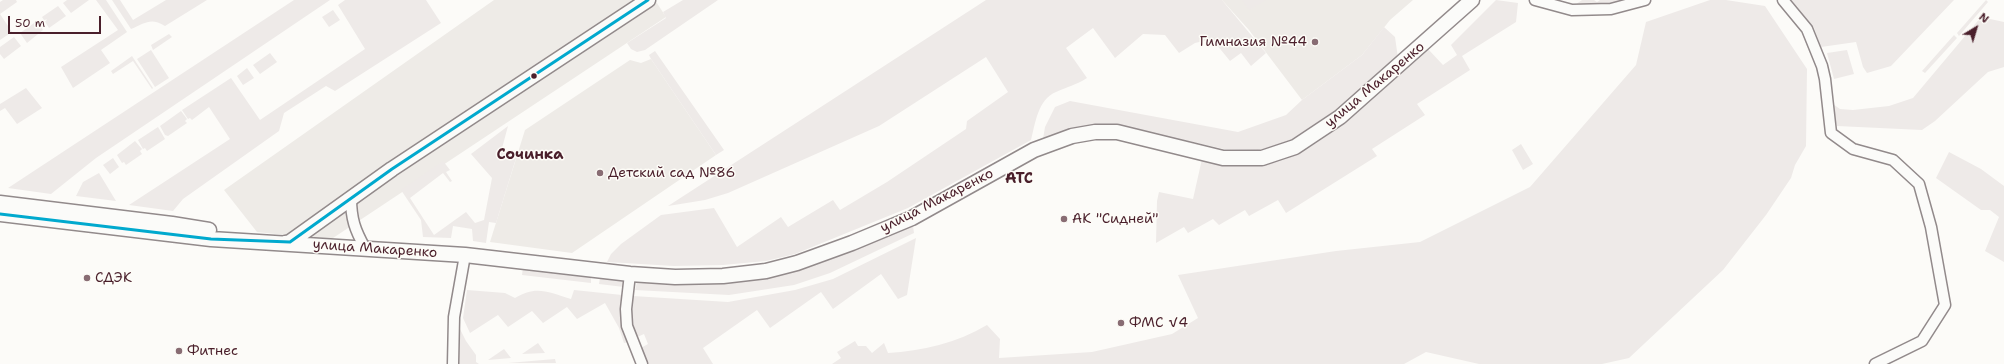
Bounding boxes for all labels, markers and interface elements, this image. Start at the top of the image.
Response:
scale bar [10,8,103,34]
north arrow [1956,8,1996,48]
text: N [1976,10,1992,27]
text: 50 m [15,15,45,31]
place label: Гимназия №44 [1199,34,1307,50]
marker: Гимназия №44 [1310,37,1320,47]
street label: улица Макаренко [1322,38,1428,132]
unlabelled marker [529,71,539,81]
district label: Сочинка [497,146,563,164]
place label: Детский сад №86 [608,165,735,181]
street label: улица Макаренко [878,165,996,237]
marker: Детский сад №86 [595,168,605,178]
district label: АТС [1005,170,1033,188]
place label: АК "Сидней" [1072,211,1159,227]
marker: АК "Сидней" [1059,214,1069,224]
street label: улица Макаренко [312,236,438,262]
place label: СДЭК [95,270,132,286]
marker: СДЭК [82,273,92,283]
place label: ФМС √4 [1129,315,1188,331]
marker: ФМС √4 [1116,318,1126,328]
place label: Фитнес [187,343,238,359]
marker: Фитнес [174,346,184,356]

